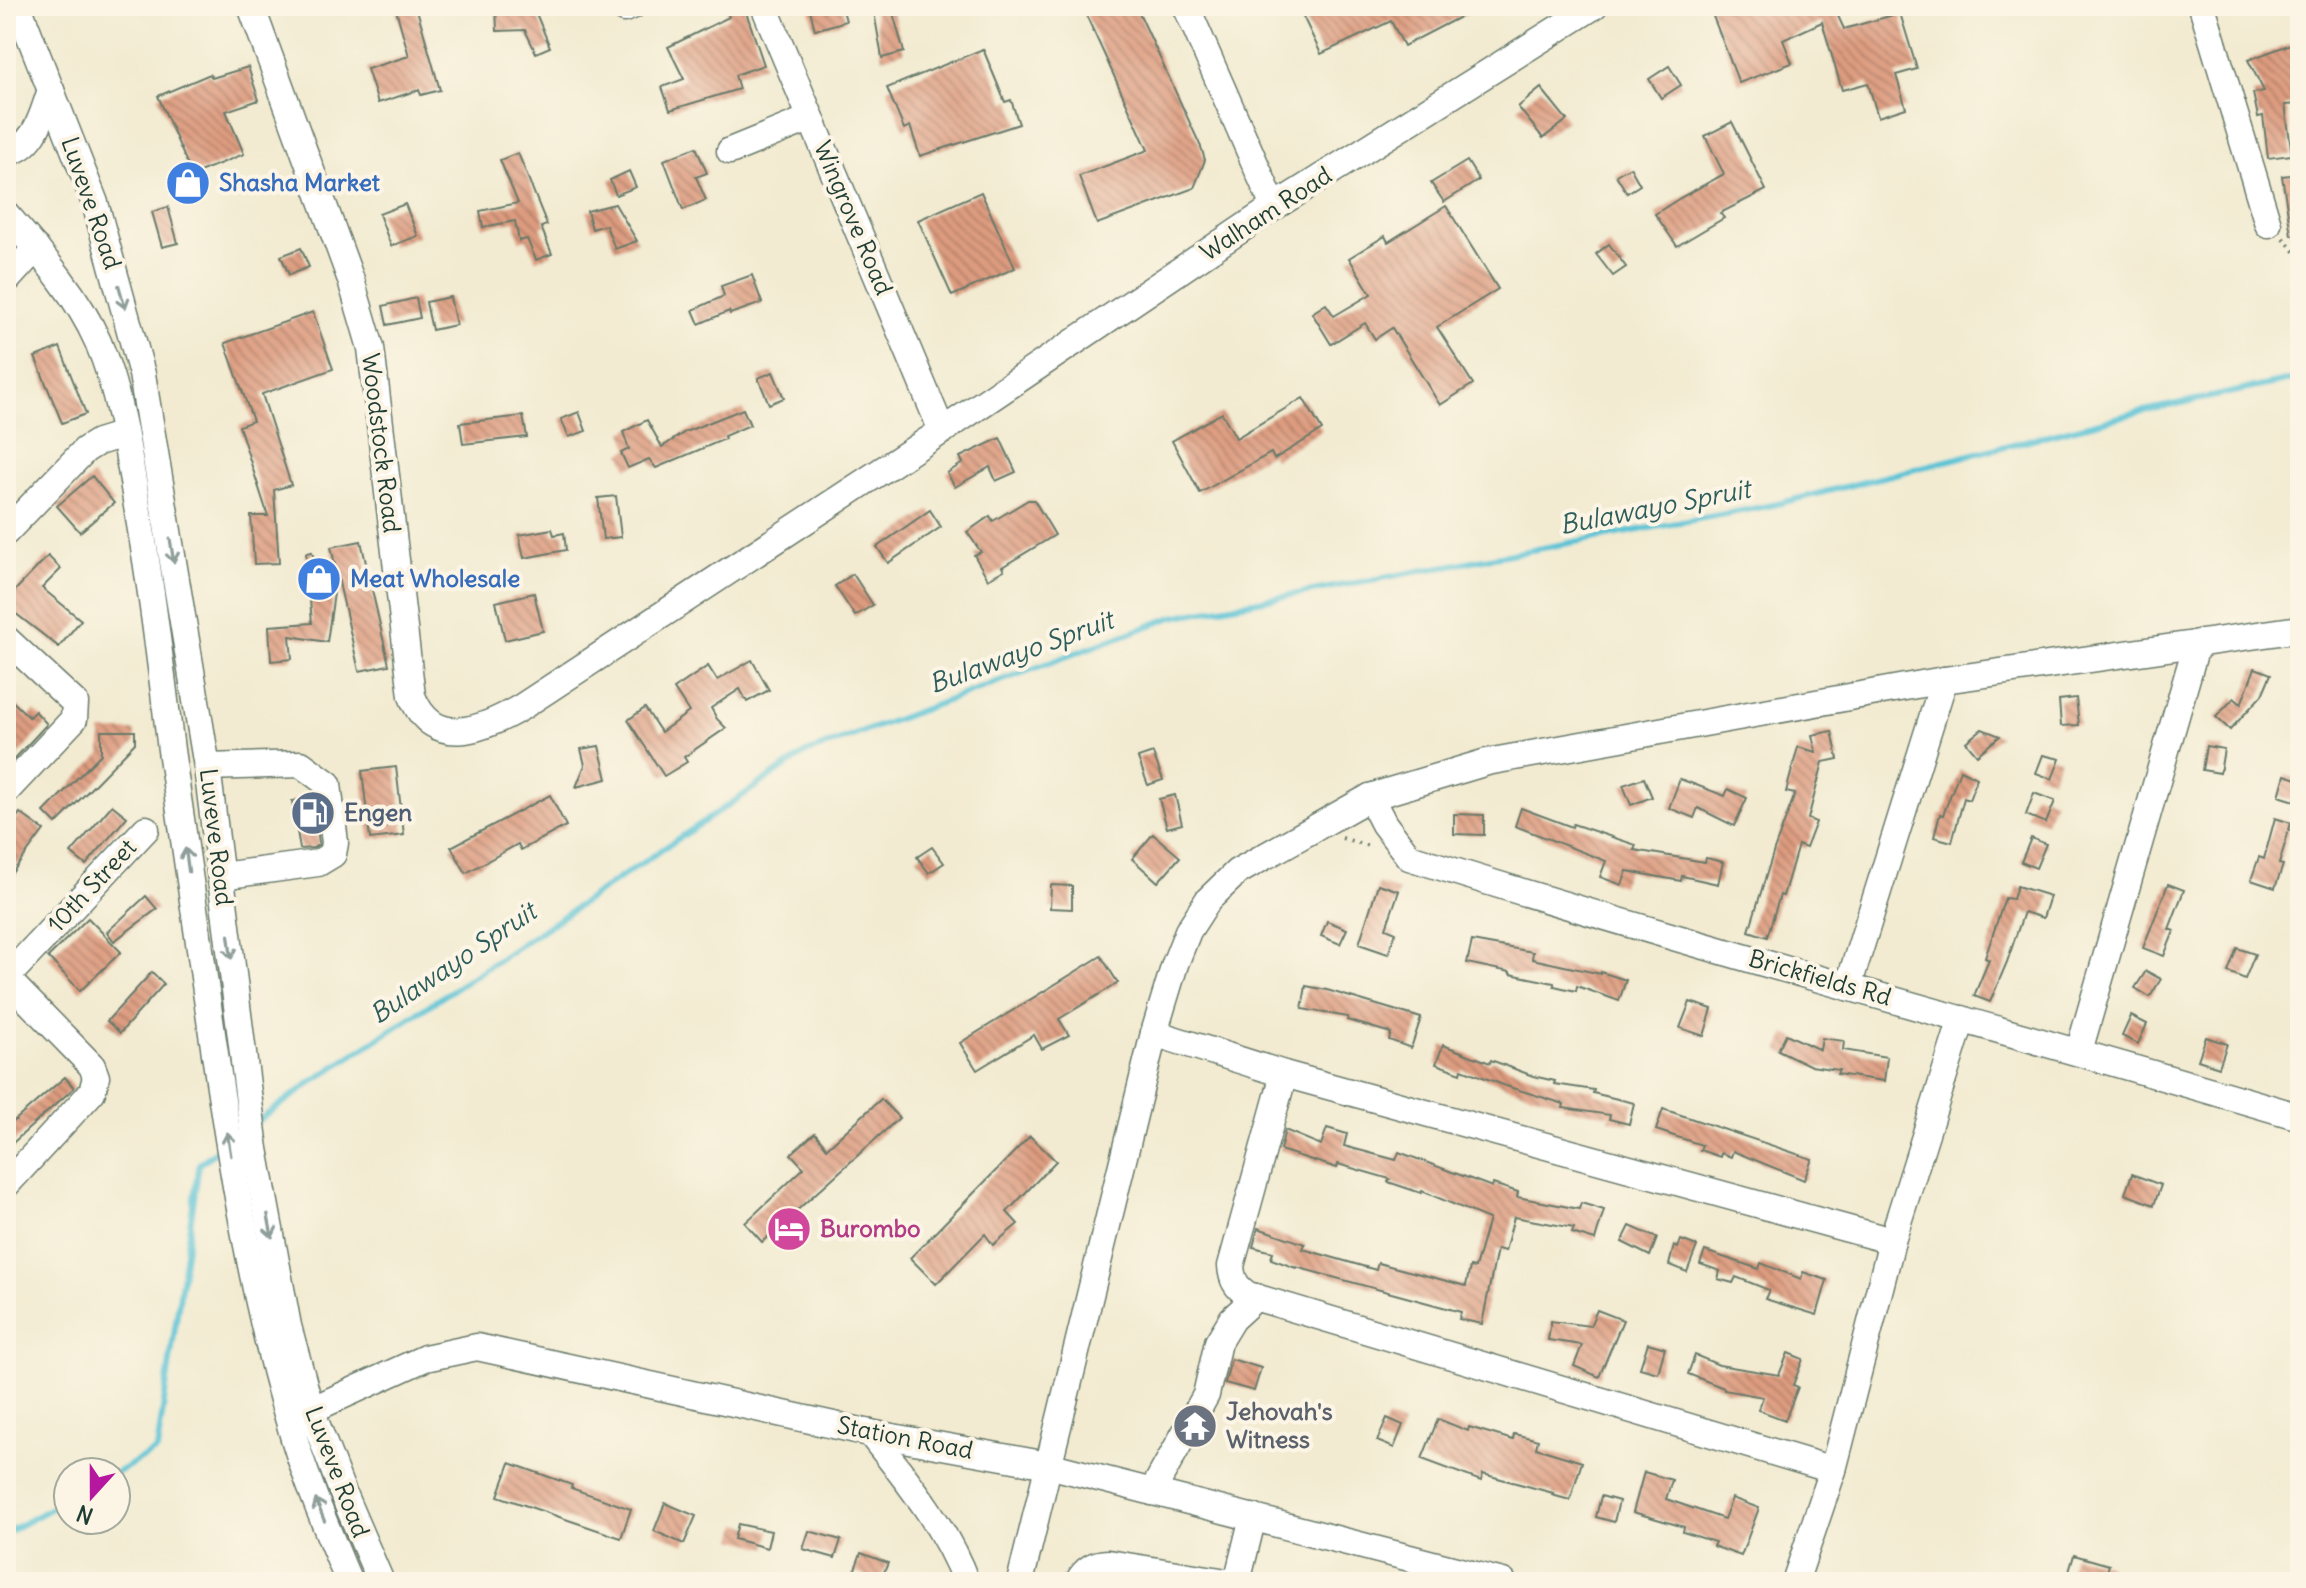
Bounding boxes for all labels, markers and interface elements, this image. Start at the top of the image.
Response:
street label: Luveve Road [55,133,129,273]
street label: Wingrove Road [808,136,900,299]
shop icon: Shasha Market [164,159,212,207]
street label: Walham Road [1194,160,1337,267]
place label: Shasha Market [219,167,381,197]
one-way arrow [115,283,130,309]
street label: Woodstock Road [356,351,408,535]
water label: Bulawayo Spruit [1557,471,1756,541]
one-way arrow [166,538,181,563]
shop icon: Meat Wholesale [295,555,343,603]
place label: Meat Wholesale [350,563,520,593]
water label: Bulawayo Spruit [924,602,1120,700]
street label: Luveve Road [194,767,240,907]
fuel station icon: Engen [289,789,337,837]
place label: Engen [344,797,412,827]
street label: 10th Street [40,832,142,938]
one-way arrow [179,848,194,873]
water label: Bulawayo Spruit [363,893,545,1030]
one-way arrow [222,933,237,960]
street label: Brickfields Rd [1746,942,1895,1012]
one-way arrow [221,1132,236,1158]
hotel icon: Burombo [765,1205,813,1253]
one-way arrow [263,1212,278,1238]
place label: Burombo [820,1213,921,1243]
place label: Jehovah's Witness [1226,1396,1333,1454]
street label: Luveve Road [299,1402,377,1541]
temple icon: Jehovah's Witness [1171,1402,1219,1450]
street label: Station Road [835,1409,976,1465]
north arrow [52,1456,132,1536]
one-way arrow [311,1498,326,1523]
text: N [73,1499,97,1530]

